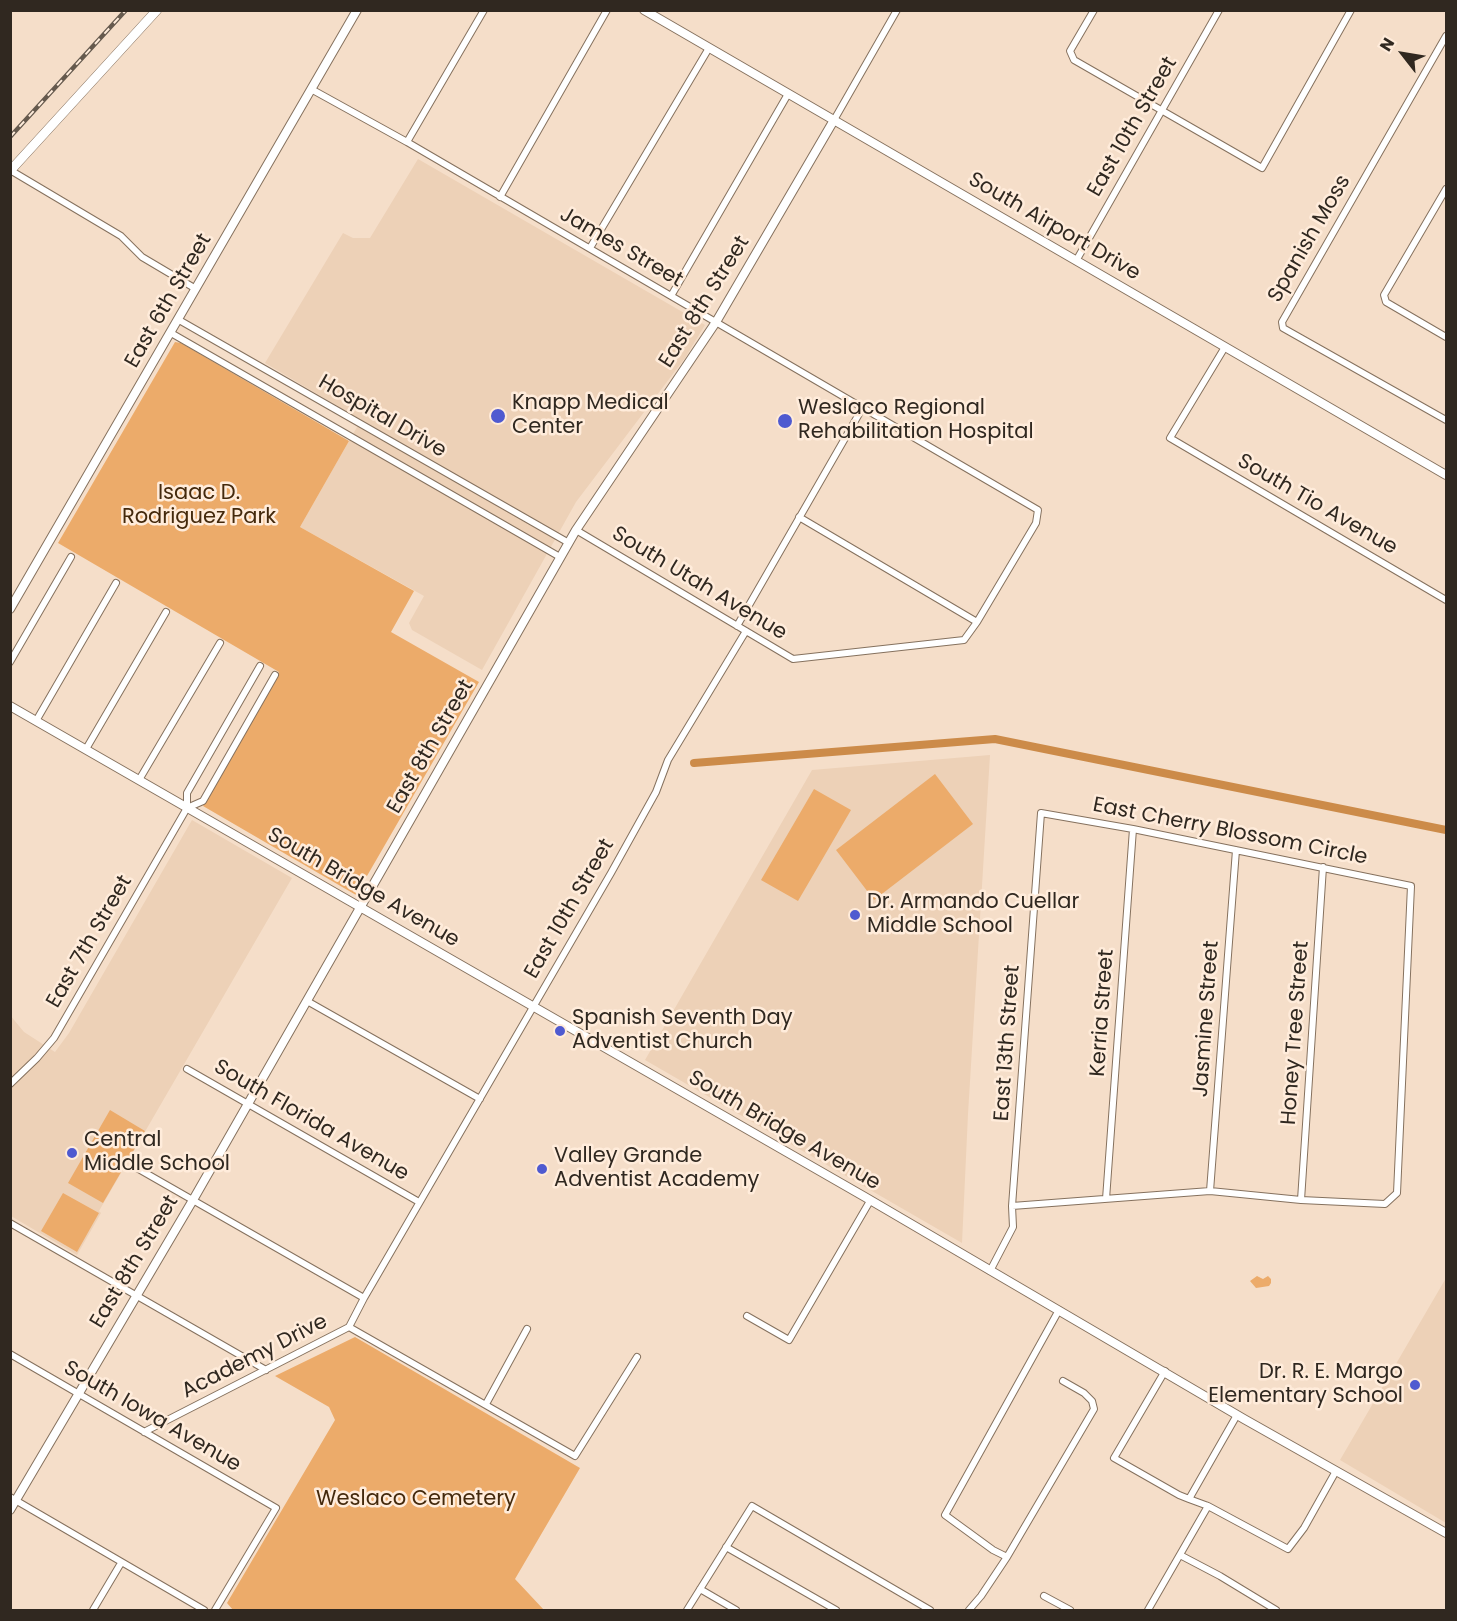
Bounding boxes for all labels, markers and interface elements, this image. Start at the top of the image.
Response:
north arrow [1373,24,1433,84]
text: N [1374,33,1400,56]
street label: East 10th Street [1083,53,1183,201]
street label: South Airport Drive [964,167,1144,287]
street label: Spanish Moss [1263,171,1357,307]
street label: James Street [555,203,687,293]
street label: East 6th Street [120,229,218,373]
street label: East 8th Street [654,231,756,373]
street label: Hospital Drive [314,370,450,464]
place label: Knapp Medical Center [512,391,669,441]
place label: Weslaco Regional Rehabilitation Hospital [798,396,1034,446]
marker: Knapp Medical Center [489,407,507,425]
marker: Weslaco Regional Rehabilitation Hospital [776,412,794,430]
street label: South Tio Avenue [1233,449,1401,561]
park label: Isaac D. Rodriguez Park [122,481,276,531]
street label: South Utah Avenue [607,522,791,646]
street label: East 8th Street [382,675,480,819]
street label: East Cherry Blossom Circle [1091,793,1369,871]
street label: South Bridge Avenue [262,823,464,953]
street label: East 10th Street [520,835,620,983]
street label: East 7th Street [42,871,138,1013]
place label: Dr. Armando Cuellar Middle School [867,890,1079,940]
marker: Dr. Armando Cuellar Middle School [848,908,862,922]
street label: Jasmine Street [1189,940,1225,1098]
street label: Honey Tree Street [1277,940,1315,1126]
street label: Kerria Street [1086,948,1120,1078]
street label: East 13th Street [990,964,1026,1122]
place label: Spanish Seventh Day Adventist Church [572,1006,792,1056]
marker: Spanish Seventh Day Adventist Church [553,1024,567,1038]
street label: South Florida Avenue [209,1055,413,1187]
street label: South Bridge Avenue [683,1066,885,1196]
place label: Central Middle School [84,1128,230,1178]
place label: Valley Grande Adventist Academy [554,1144,759,1194]
marker: Central Middle School [65,1146,79,1160]
marker: Valley Grande Adventist Academy [535,1162,549,1176]
street label: East 8th Street [85,1191,185,1333]
street label: Academy Drive [178,1309,332,1405]
street label: South Iowa Avenue [59,1356,245,1478]
place label: Dr. R. E. Margo Elementary School [1208,1360,1403,1410]
marker: Dr. R. E. Margo Elementary School [1408,1378,1422,1392]
park label: Weslaco Cemetery [316,1487,516,1513]

